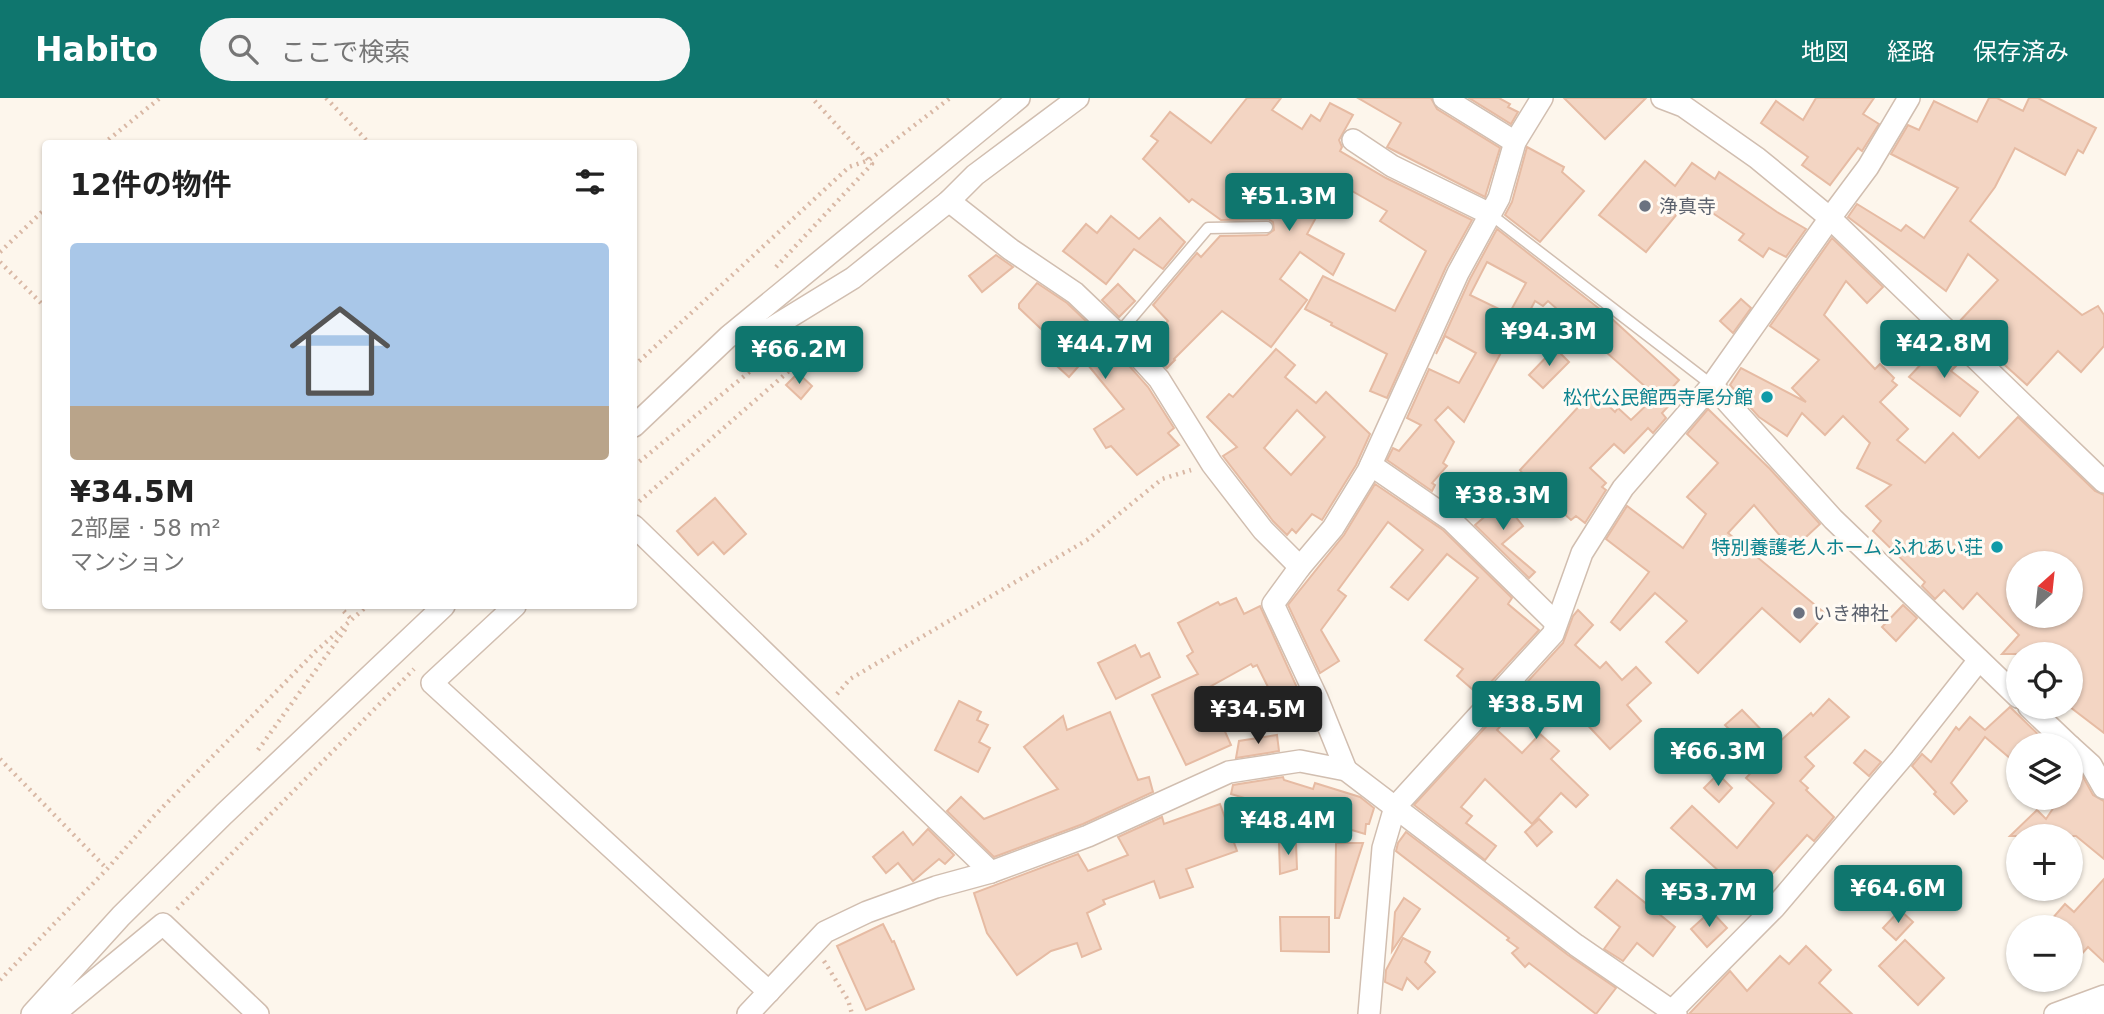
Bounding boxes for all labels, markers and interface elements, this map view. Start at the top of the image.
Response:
search box [200,18,690,81]
text: Habito [35,30,158,69]
icon: search [224,30,262,68]
text: ここで検索 [280,37,410,67]
text: 地図 [1801,38,1849,66]
text: 経路 [1887,38,1935,66]
text: 保存済み [1973,38,2069,66]
icon: filters [571,163,609,201]
text: 12件の物件 [70,167,232,202]
pin: ¥51.3M [1232,174,1346,233]
text: ¥51.3M [1241,183,1337,209]
place label: 浄真寺 [1659,195,1716,217]
marker: 浄真寺 [1637,198,1653,214]
icon: home [277,288,403,414]
pin: ¥94.3M [1492,308,1606,368]
text: ¥94.3M [1501,318,1597,344]
pin: ¥42.8M [1887,320,2001,380]
pin: ¥44.7M [1048,322,1162,381]
pin: ¥66.2M [742,327,856,386]
text: ¥42.8M [1896,330,1992,356]
text: ¥44.7M [1057,331,1153,357]
text: ¥66.2M [751,336,847,362]
place label: 松代公民館西寺尾分館 [1563,386,1753,408]
marker: 松代公民館西寺尾分館 [1759,389,1775,405]
pin: ¥38.3M [1446,472,1560,532]
text: ¥34.5M [70,474,195,509]
text: ¥38.3M [1455,482,1551,508]
text: 2部屋 · 58 m² [70,515,221,541]
place label: 特別養護老人ホーム ふれあい荘 [1712,536,1983,558]
marker: 特別養護老人ホーム ふれあい荘 [1989,539,2005,555]
text: マンション [70,549,185,575]
north arrow [2006,551,2082,628]
map controls [2006,551,2083,992]
place label: いき神社 [1813,602,1889,624]
marker: いき神社 [1791,605,1807,621]
button: locate [2006,642,2083,719]
pin: ¥38.5M [1479,682,1593,741]
pin: ¥34.5M [1201,686,1315,746]
text: ¥38.5M [1488,691,1584,717]
text: ¥34.5M [1210,696,1306,722]
pin: ¥66.3M [1661,728,1775,788]
button: layers [2006,733,2083,810]
text: ¥66.3M [1670,738,1766,764]
pin: ¥48.4M [1231,798,1345,857]
text: ¥48.4M [1240,807,1336,833]
button: + [2006,824,2083,901]
pin: ¥64.6M [1841,866,1955,925]
pin: ¥53.7M [1652,870,1766,929]
text: ¥64.6M [1850,875,1946,901]
text: ¥53.7M [1661,879,1757,905]
button: − [2006,915,2083,992]

